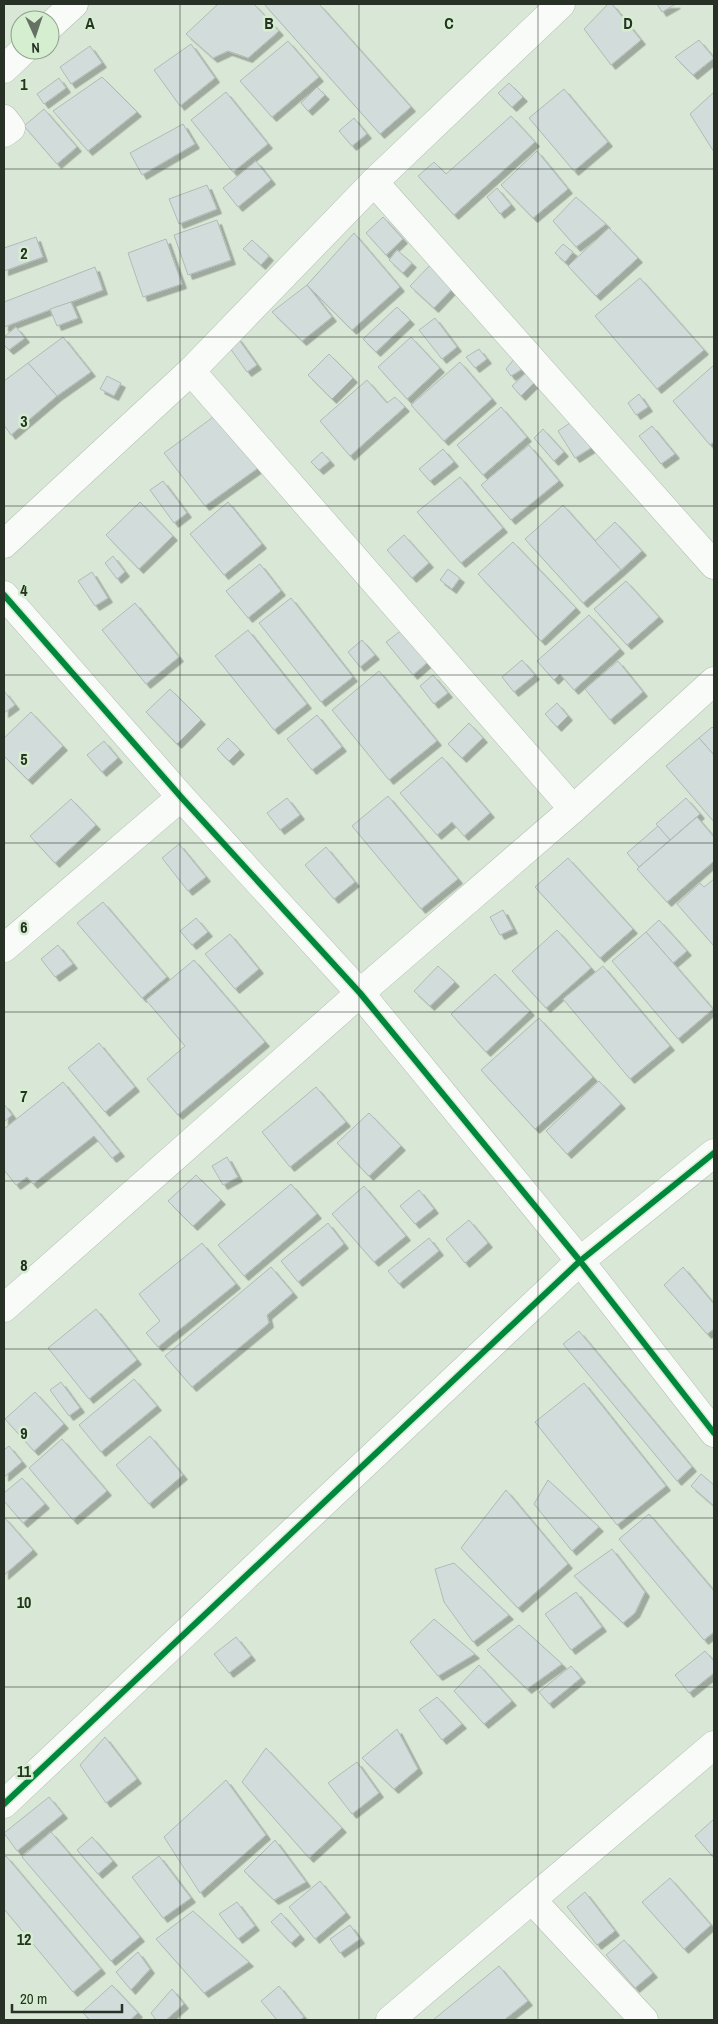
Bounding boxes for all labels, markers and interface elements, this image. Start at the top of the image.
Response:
north arrow [10,10,60,60]
text: A [85,12,95,34]
text: B [264,12,274,34]
text: C [444,12,454,34]
text: D [623,12,633,34]
text: N [31,39,40,57]
text: 1 [20,73,28,95]
text: 2 [20,242,28,264]
text: 3 [20,410,28,432]
text: 4 [20,579,28,601]
text: 5 [20,748,28,770]
text: 6 [20,916,28,938]
text: 7 [20,1085,28,1107]
text: 8 [20,1254,28,1276]
text: 9 [20,1422,28,1444]
text: 10 [17,1591,31,1613]
text: 11 [17,1760,32,1782]
text: 12 [17,1928,31,1950]
scale bar [12,1982,122,2014]
text: 20 m [20,1988,47,2009]

